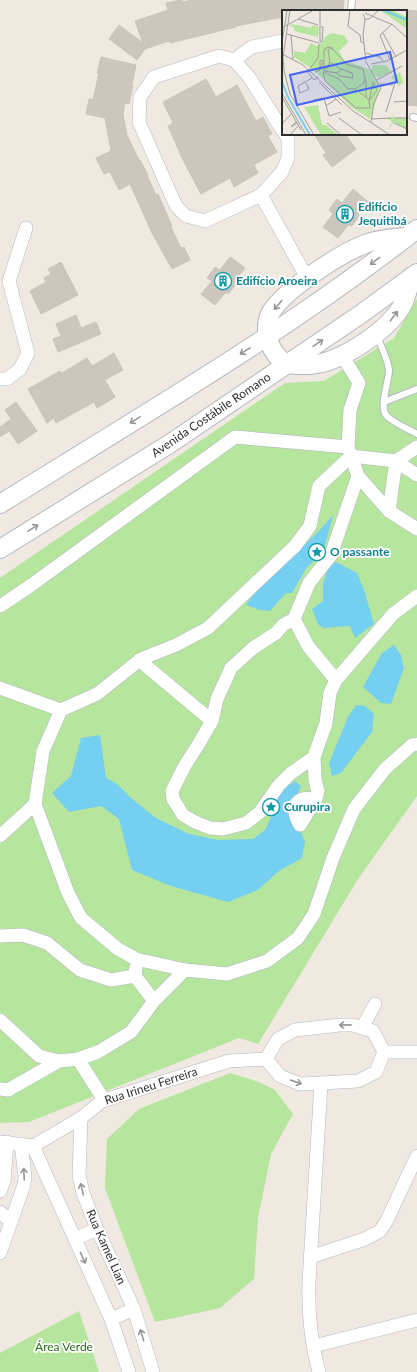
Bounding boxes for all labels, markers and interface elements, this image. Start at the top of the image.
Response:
inset map [282,10,407,135]
place label: Edifício Jequitibá [358,199,407,228]
building icon: Edifício Jequitibá [335,204,355,224]
one-way arrow [369,257,380,265]
building icon: Edifício Aroeira [213,271,233,291]
place label: Edifício Aroeira [236,273,317,288]
one-way arrow [273,299,282,310]
one-way arrow [390,311,398,322]
one-way arrow [312,339,323,347]
one-way arrow [239,348,251,356]
street label: Avenida Costábile Romano [148,369,273,460]
one-way arrow [130,416,141,424]
one-way arrow [27,524,38,532]
place icon: O passante [307,542,327,562]
place label: O passante [330,544,390,559]
place icon: Curupira [261,797,281,817]
place label: Curupira [284,799,330,814]
one-way arrow [339,1021,352,1029]
street label: Rua Irineu Ferreira [102,1063,199,1108]
one-way arrow [290,1079,303,1086]
one-way arrow [21,1168,28,1181]
one-way arrow [78,1183,86,1196]
street label: Rua Kamel Lian [83,1207,130,1287]
one-way arrow [80,1252,88,1264]
one-way arrow [138,1328,145,1341]
park label: Área Verde [35,1339,93,1354]

